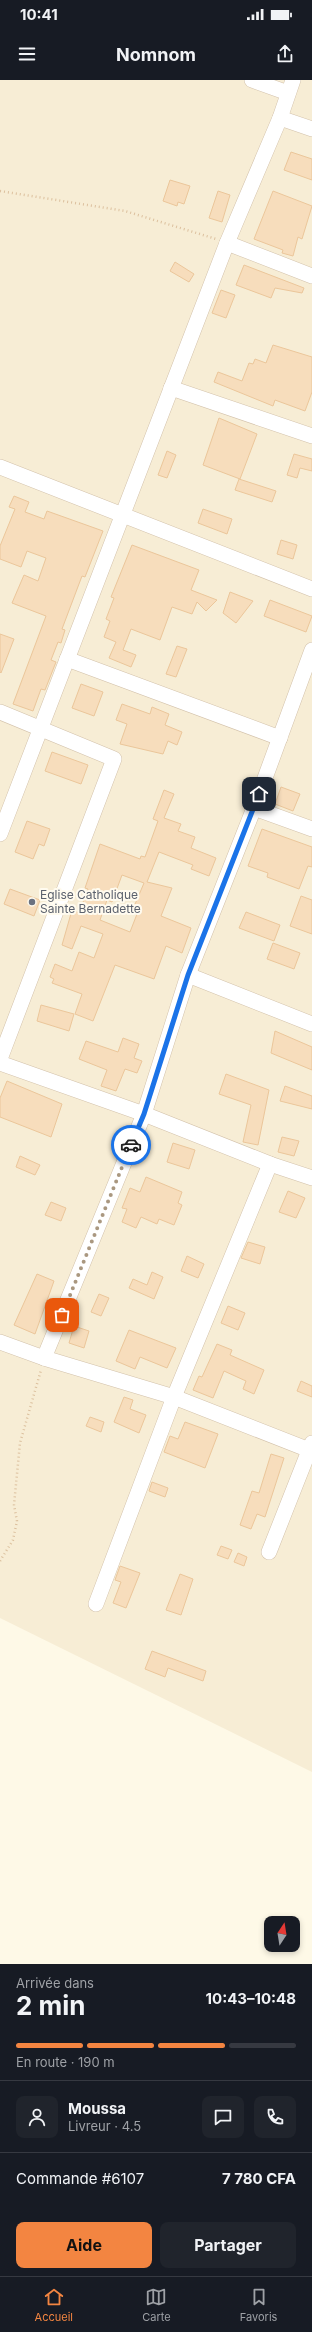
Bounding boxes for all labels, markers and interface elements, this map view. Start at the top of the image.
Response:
text: 10:41 [20,5,58,24]
icon: menu [16,43,38,65]
icon: share [274,43,296,65]
text: Nomnom [116,44,196,65]
pin [242,777,276,811]
icon: home [248,783,270,805]
place label: Eglise Catholique Sainte Bernadette [40,887,141,916]
marker: Eglise Catholique Sainte Bernadette [27,897,37,907]
courier [111,1125,151,1165]
icon: car [120,1134,142,1156]
pin [45,1298,79,1332]
icon: bag [51,1304,73,1326]
north arrow [264,1916,300,1952]
map controls [264,1916,300,1952]
text: Arrivée dans [16,1975,94,1991]
text: 10:43–10:48 [206,1989,296,2008]
text: 2 min [16,1990,86,2021]
text: En route · 190 m [16,2054,115,2070]
button: person [16,2096,58,2138]
button: chat [202,2096,244,2138]
button: phone [254,2096,296,2138]
text: Moussa [68,2099,126,2118]
text: Livreur · 4.5 [68,2118,141,2134]
text: Commande #6107 [16,2169,144,2188]
text: 7 780 CFA [222,2169,296,2188]
button: Aide [16,2222,152,2268]
button: Partager [160,2222,296,2268]
tab: Accueil [35,2286,73,2324]
tab: Carte [142,2286,171,2324]
tab: Favoris [240,2286,277,2324]

